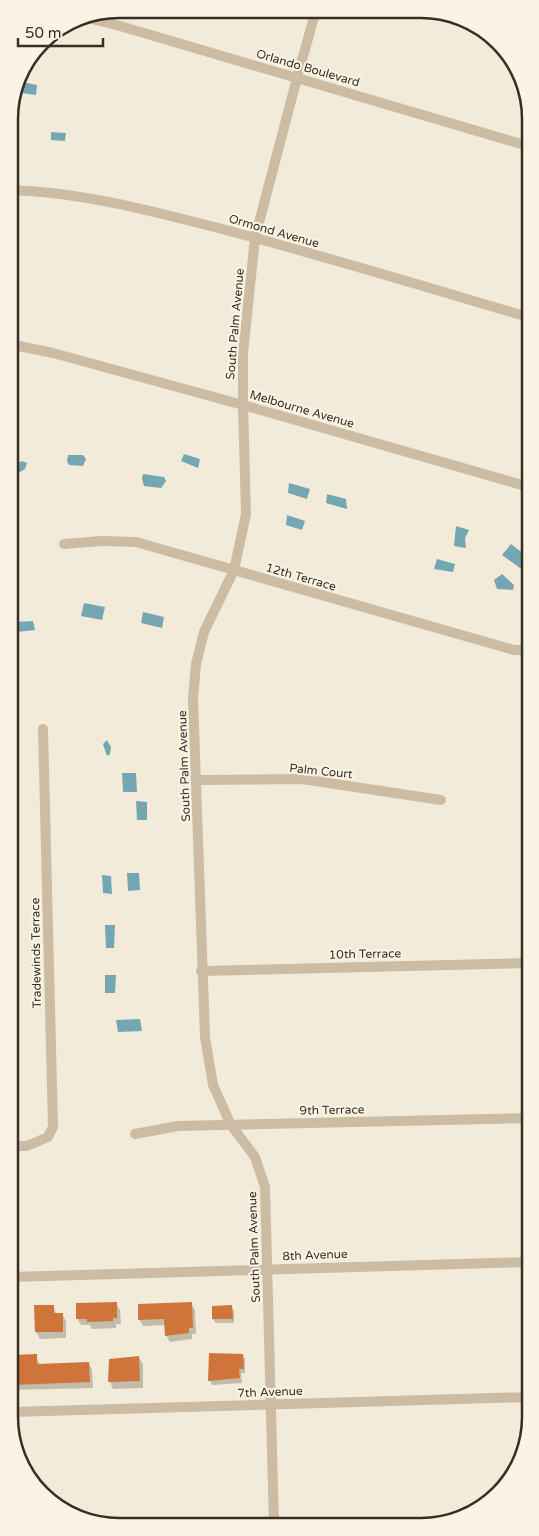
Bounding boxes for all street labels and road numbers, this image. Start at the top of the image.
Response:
street label: Orlando Boulevard [255,47,361,89]
street label: Ormond Avenue [227,211,321,251]
street label: South Palm Avenue [223,268,247,380]
street label: Melbourne Avenue [248,387,356,431]
street label: 12th Terrace [264,560,338,594]
street label: South Palm Avenue [175,710,193,822]
street label: Palm Court [289,761,354,781]
street label: Tradewinds Terrace [28,897,44,1009]
street label: 10th Terrace [329,946,402,962]
street label: 9th Terrace [299,1102,365,1118]
street label: South Palm Avenue [245,1191,263,1303]
street label: 8th Avenue [282,1247,348,1263]
street label: 7th Avenue [237,1384,303,1400]

